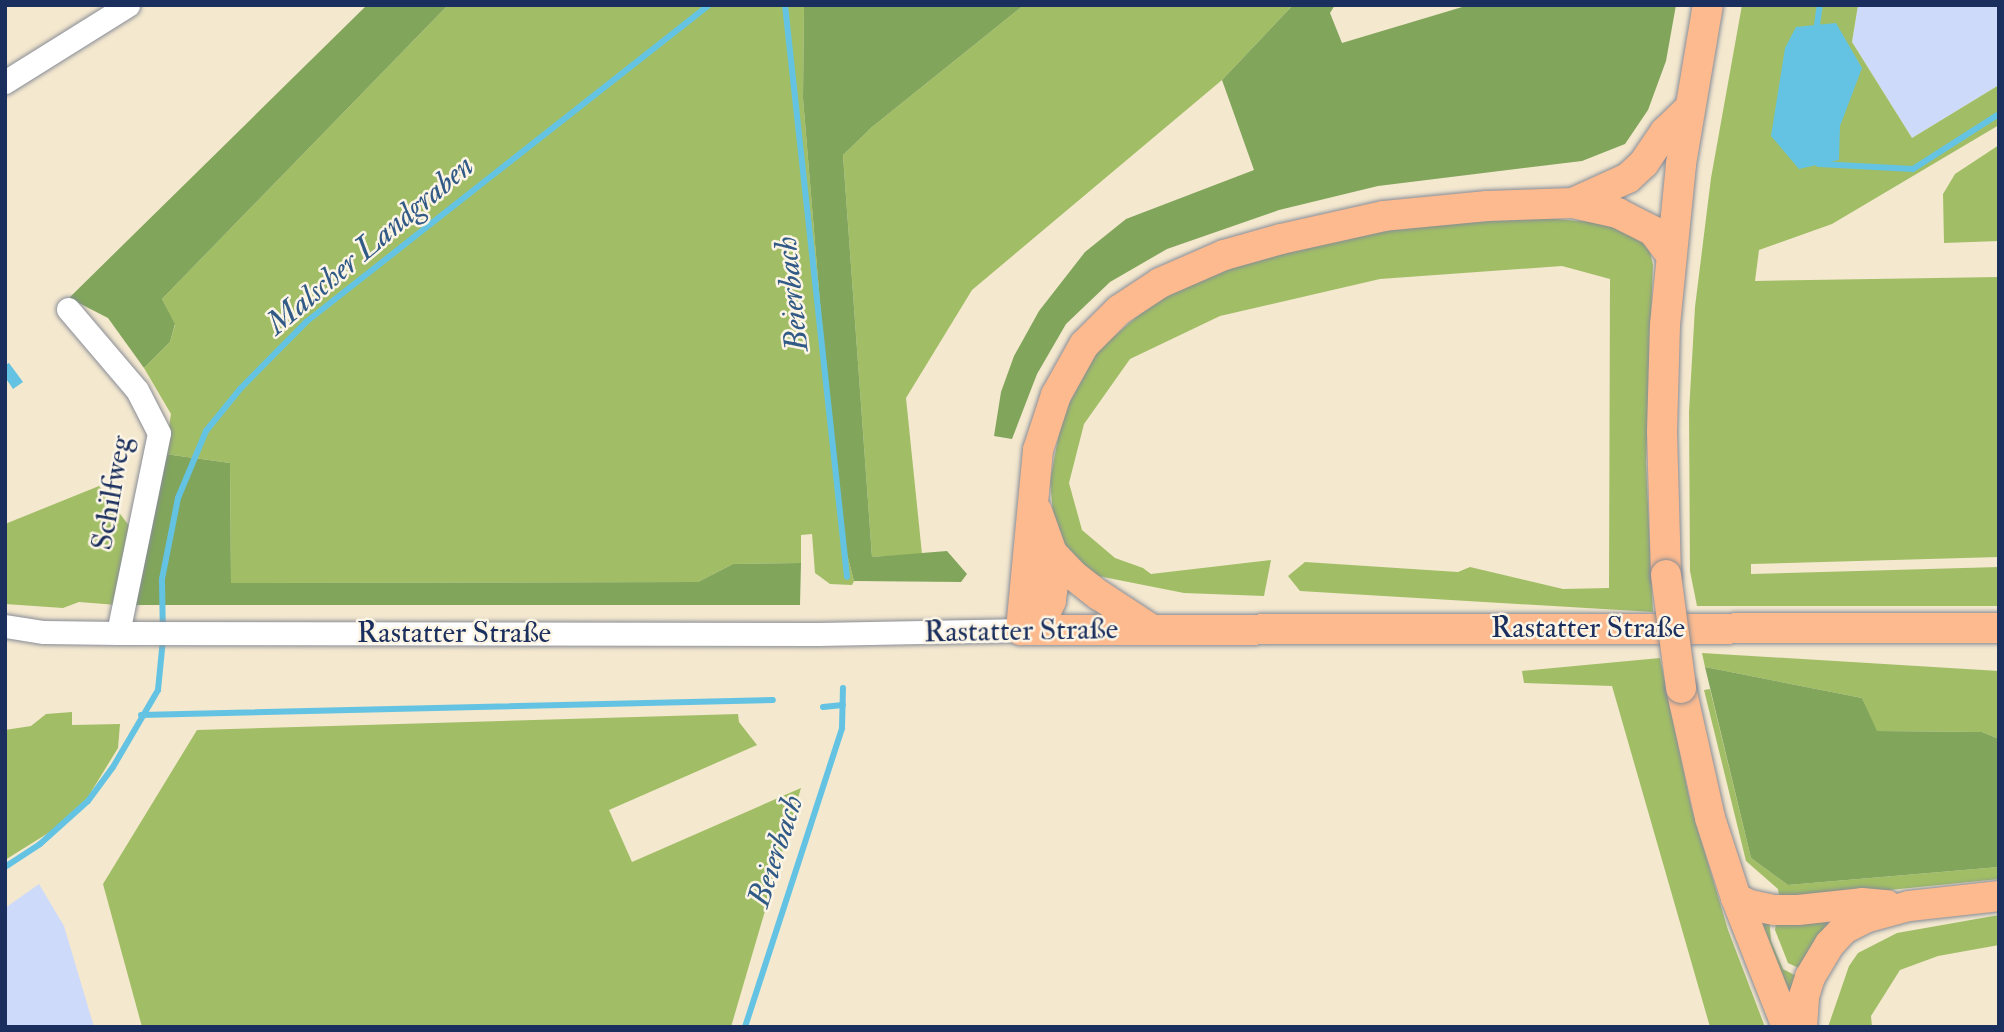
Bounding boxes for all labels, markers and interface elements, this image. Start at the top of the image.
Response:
water label: Malscher Landgraben [258,147,482,343]
water label: Beierbach [767,235,817,353]
street label: Schilfweg [84,433,140,553]
street label: Rastatter Straße [1491,610,1685,646]
street label: Rastatter Straße [924,611,1118,651]
street label: Rastatter Straße [357,615,551,651]
water label: Beierbach [740,790,812,912]

